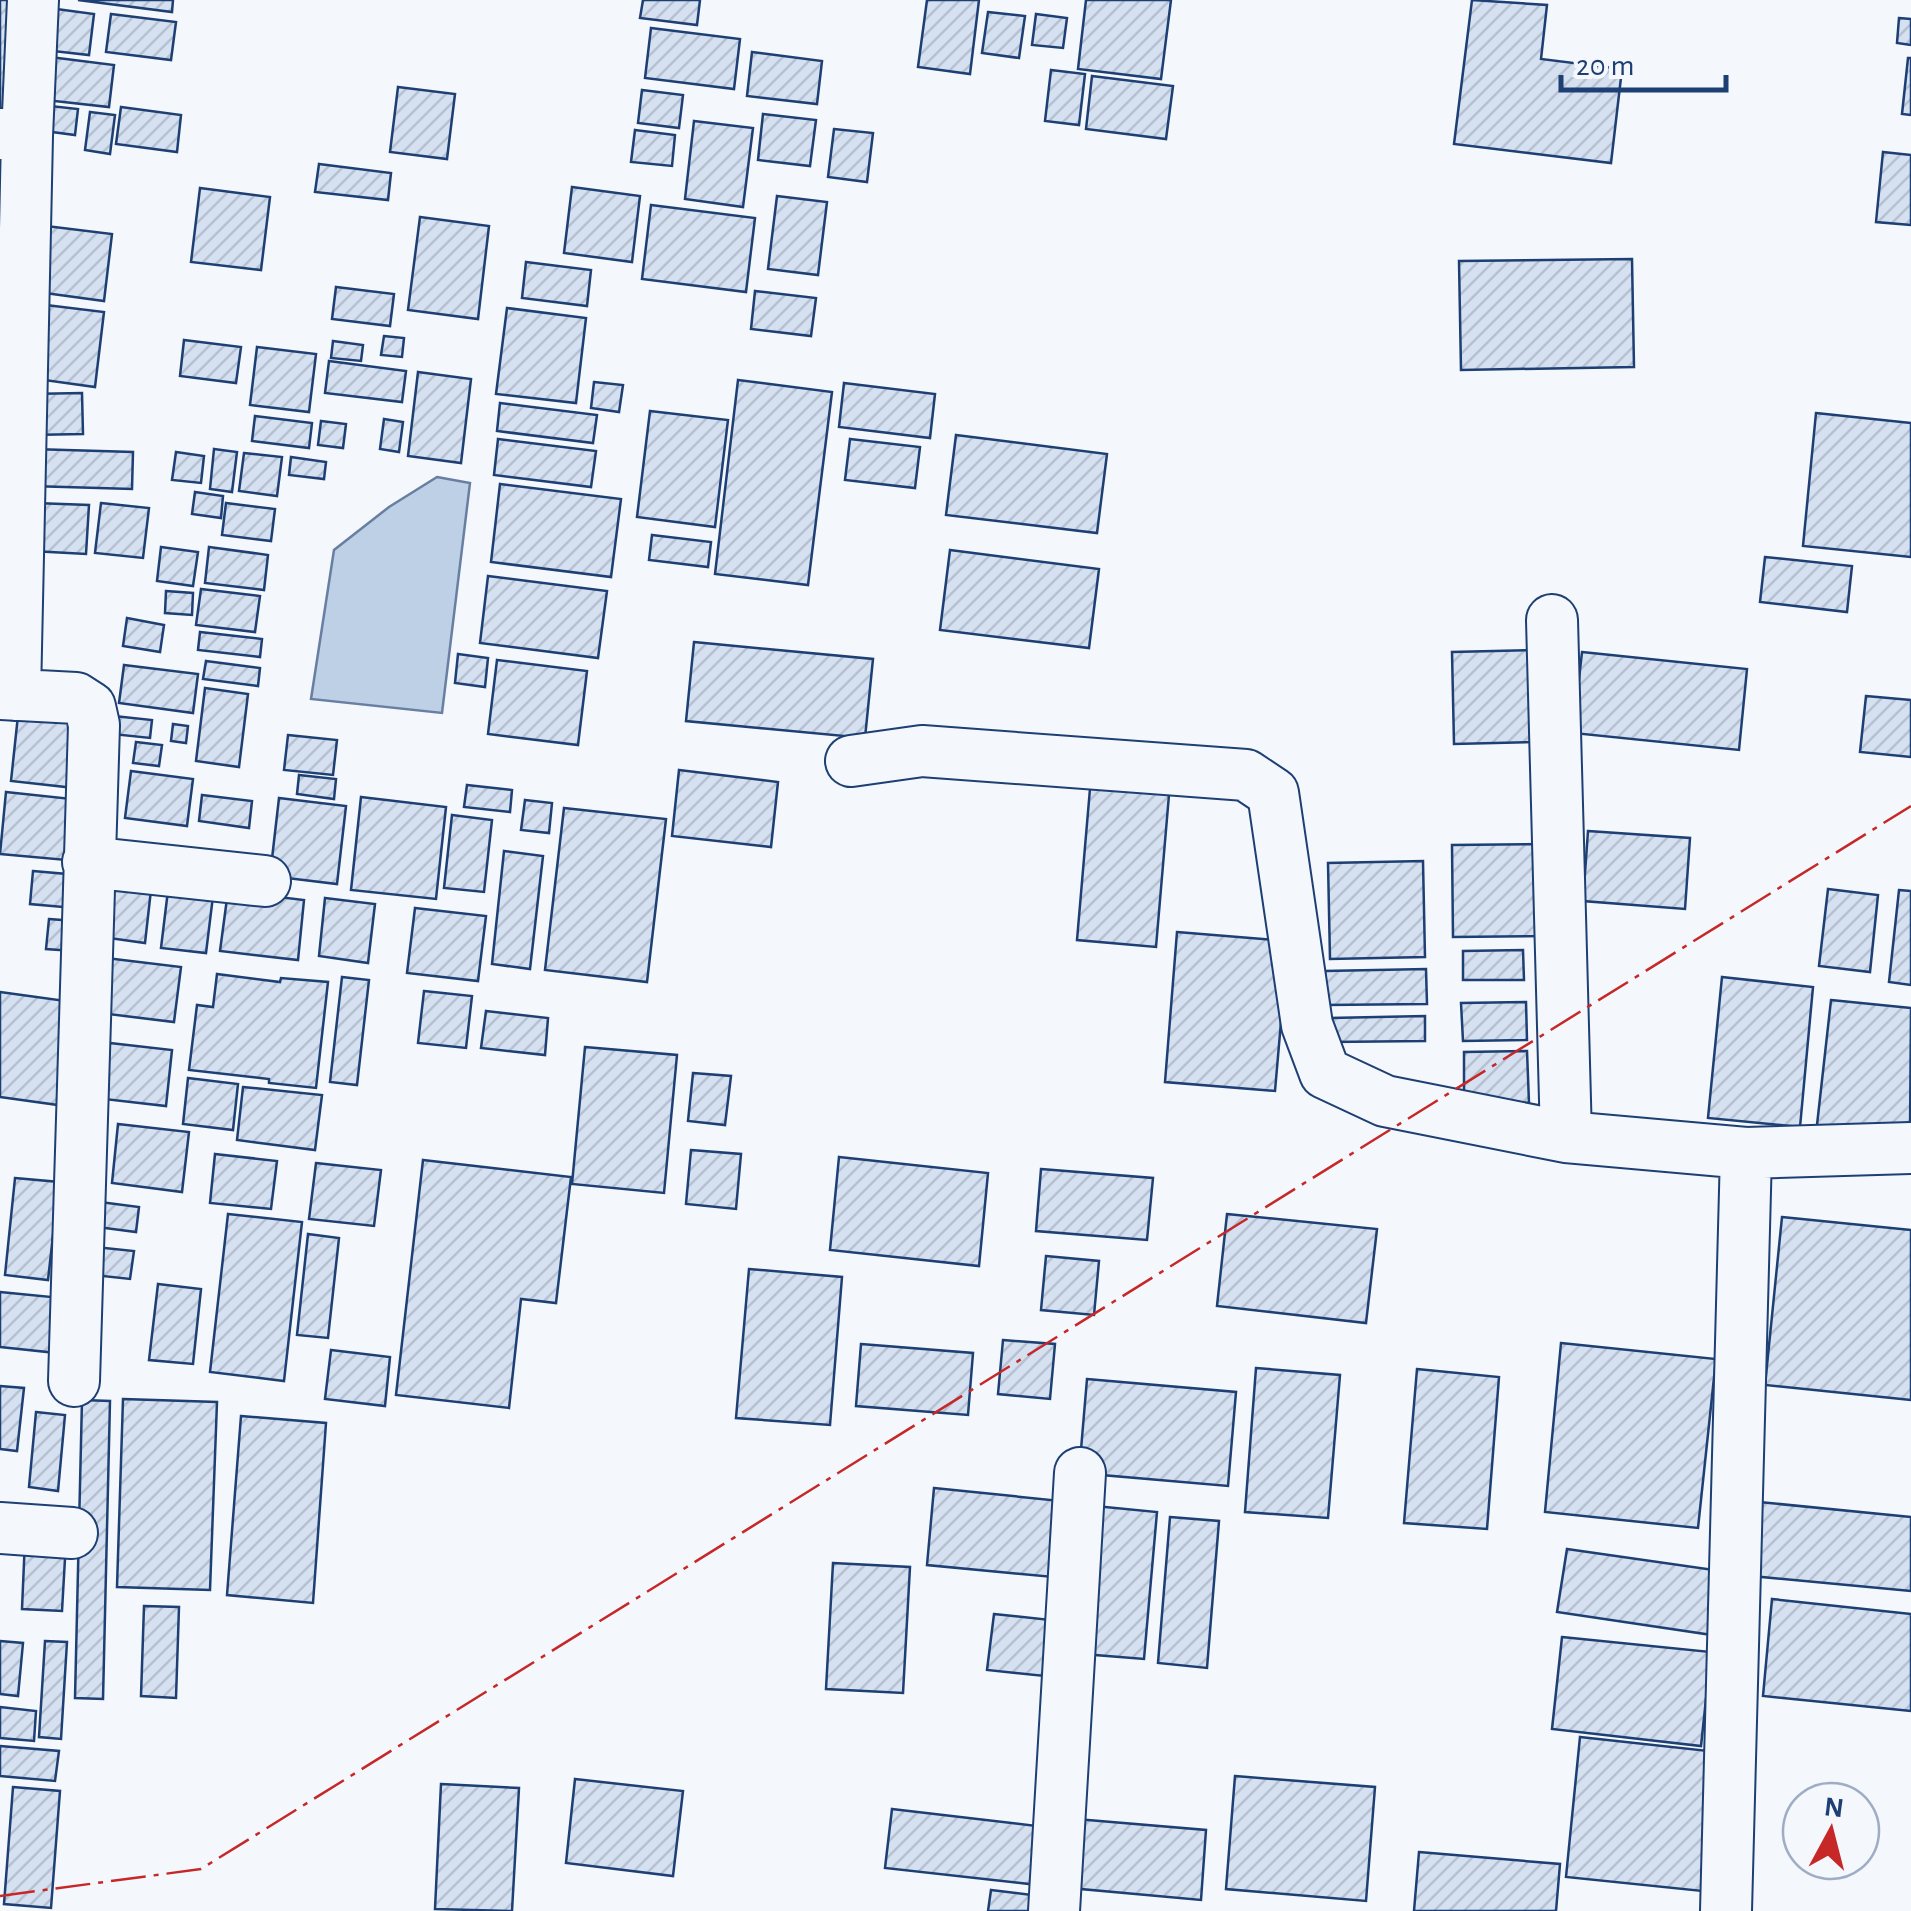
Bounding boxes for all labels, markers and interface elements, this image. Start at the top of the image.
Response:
scale bar [1561,30,1726,92]
text: 20 m [1576,51,1634,81]
north arrow [1781,1781,1881,1881]
text: N [1822,1793,1845,1823]

